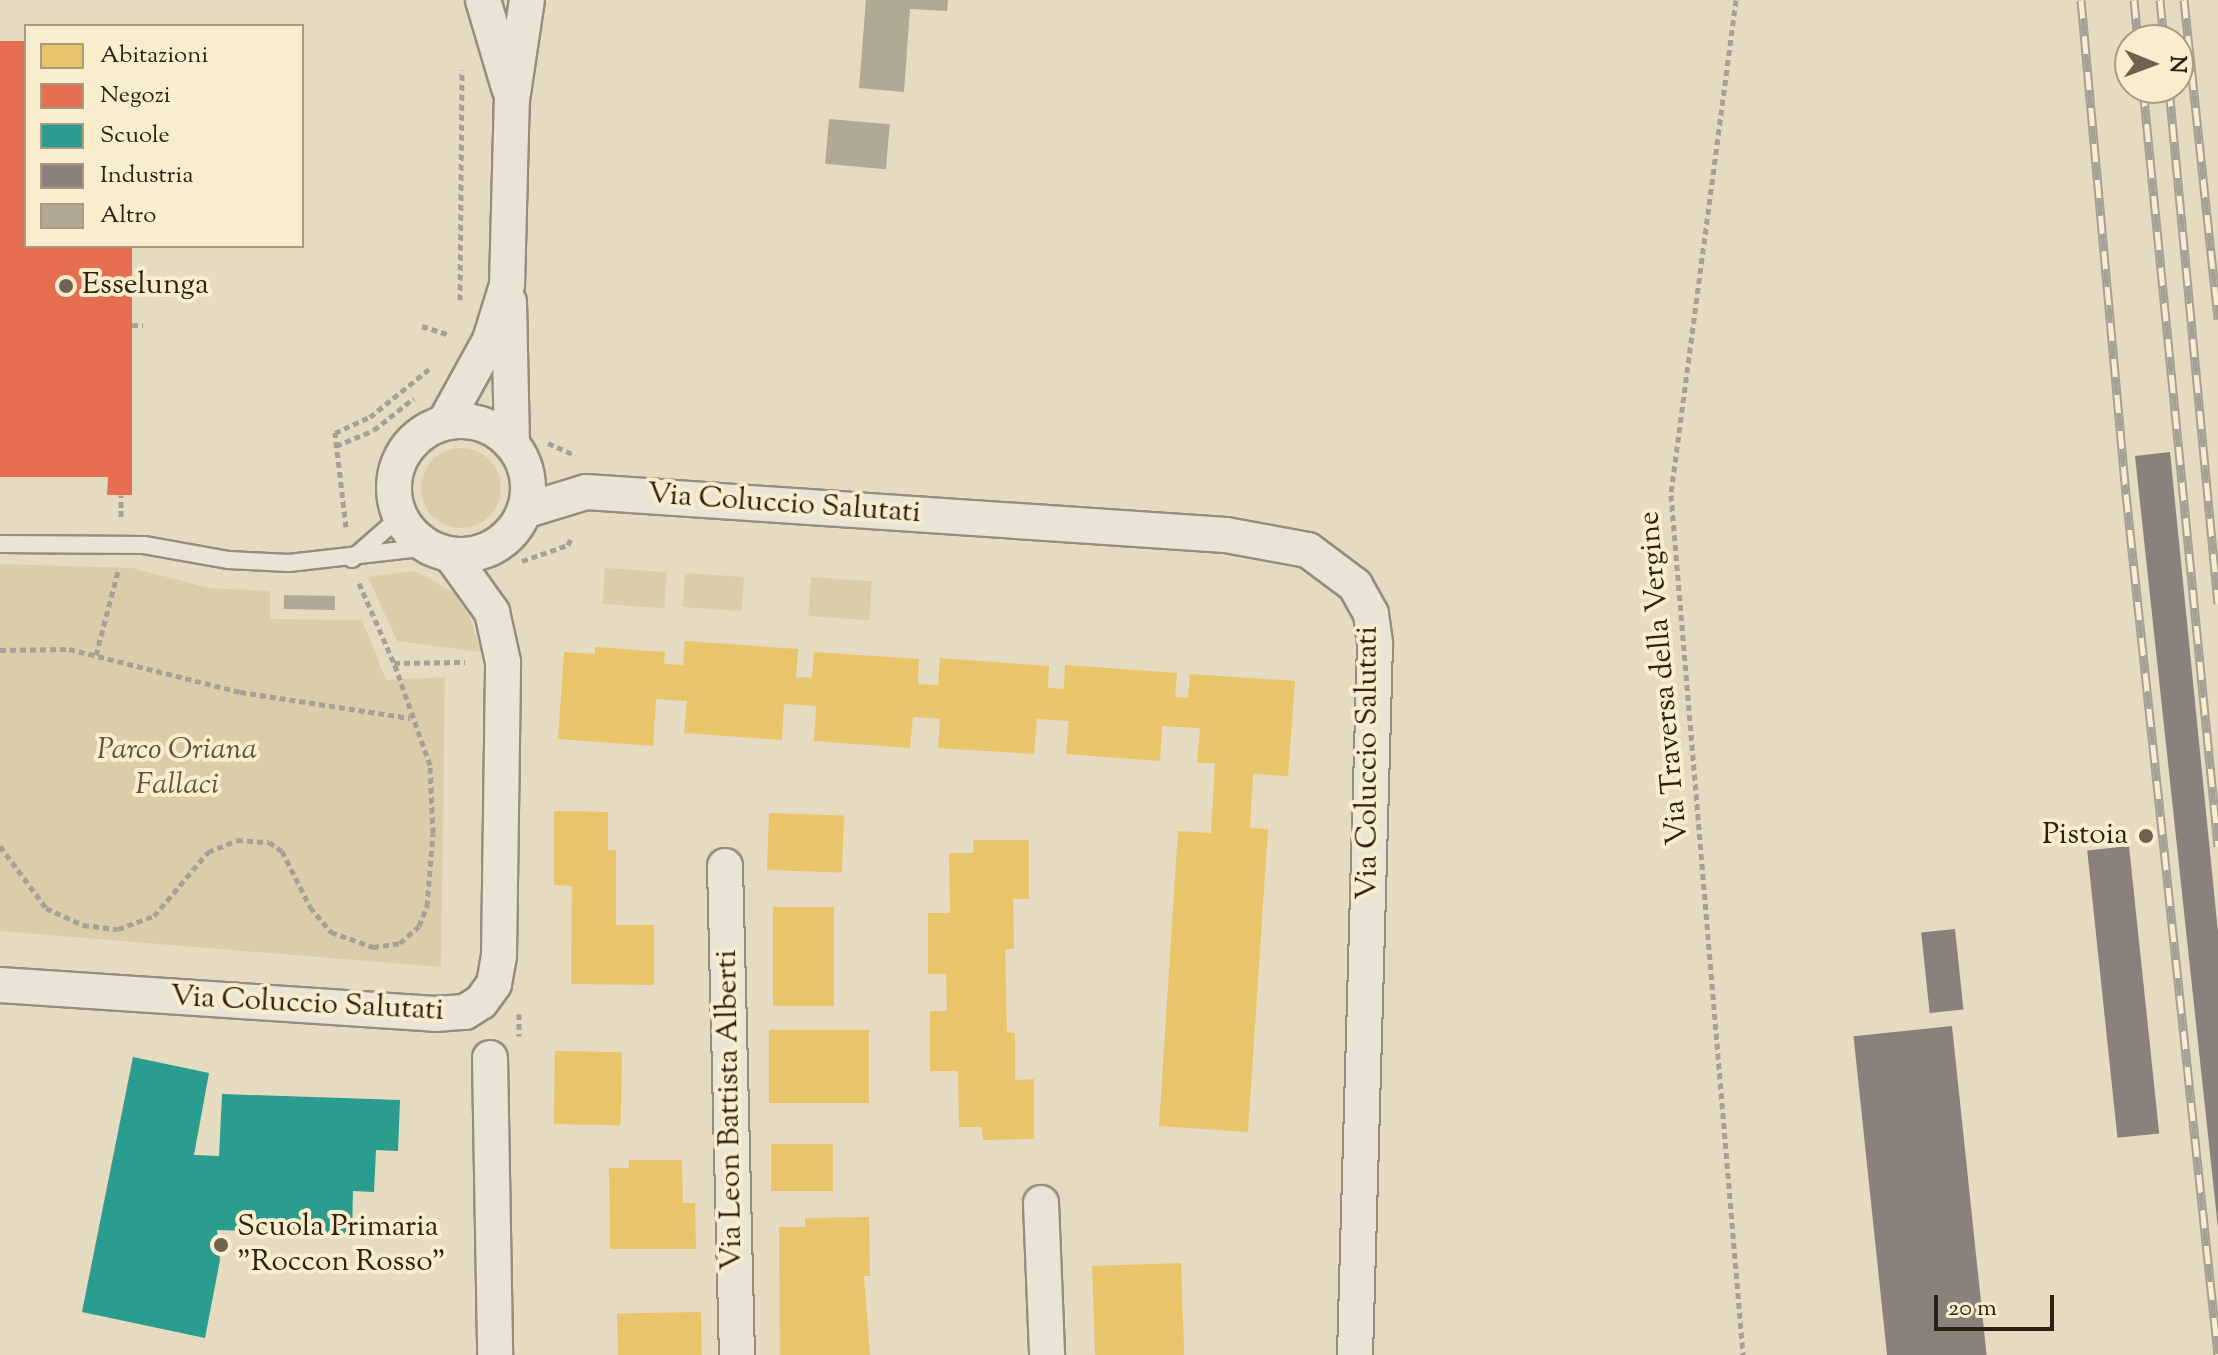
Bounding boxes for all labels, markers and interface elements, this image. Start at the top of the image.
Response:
legend [24,24,304,248]
north arrow [2114,24,2194,104]
text: Abitazioni [100,39,208,73]
text: N [2160,55,2192,73]
text: Negozi [100,79,171,113]
text: Scuole [100,119,170,153]
text: Industria [100,159,193,193]
text: Altro [100,199,156,233]
place label: Esselunga [82,268,209,304]
marker: Esselunga [57,277,75,295]
street label: Via Coluccio Salutati [646,477,922,533]
street label: Via Traversa della Vergine [1632,510,1698,846]
street label: Via Coluccio Salutati [1351,626,1387,900]
park label: Parco Oriana Fallaci [97,733,257,804]
place label: Pistoia [2042,818,2128,854]
marker: Pistoia [2135,825,2157,847]
street label: Via Leon Battista Alberti [710,949,752,1271]
street label: Via Coluccio Salutati [169,980,445,1030]
place label: Scuola Primaria "Roccon Rosso" [237,1210,445,1280]
marker: Scuola Primaria "Roccon Rosso" [212,1236,230,1254]
scale bar [1938,1279,2058,1329]
text: 20 m [1948,1292,1997,1326]

